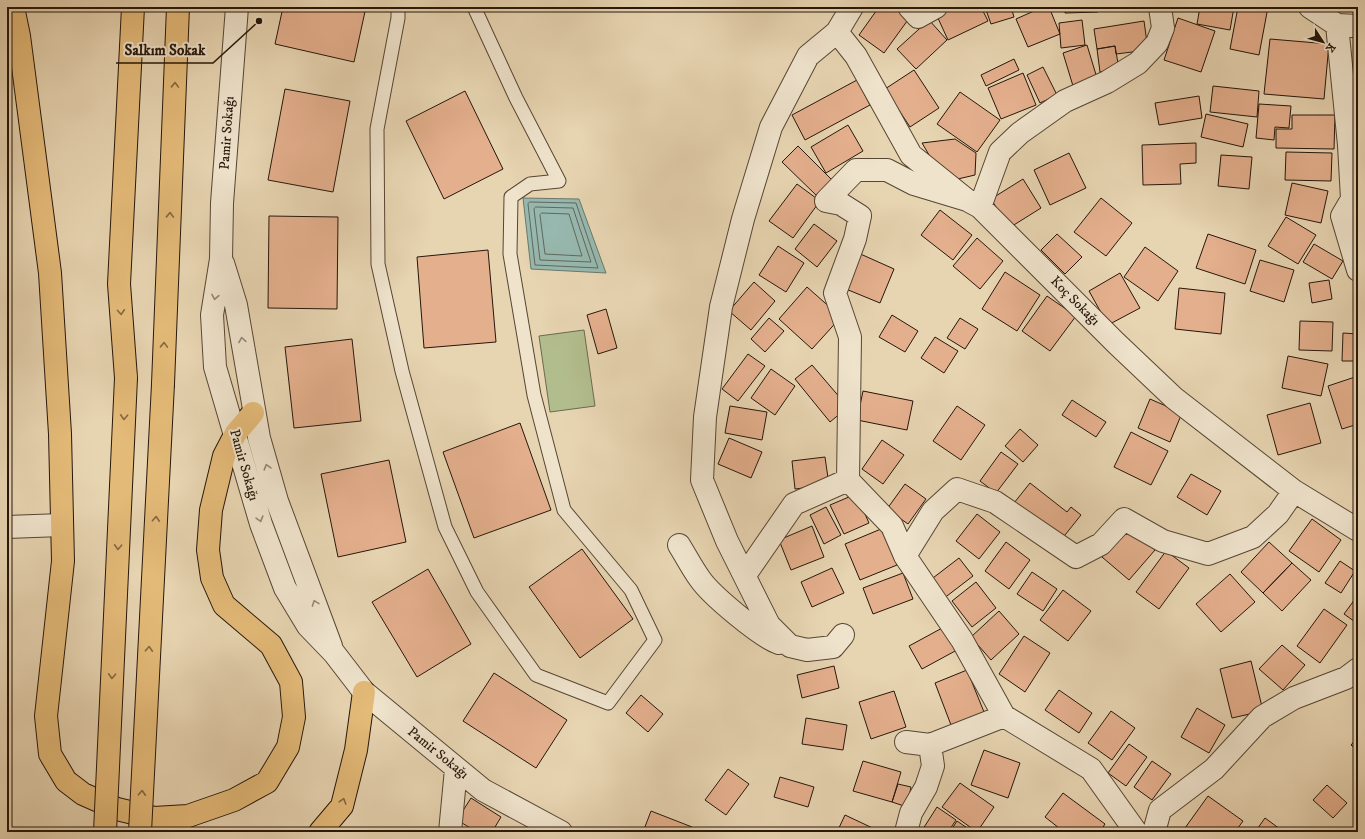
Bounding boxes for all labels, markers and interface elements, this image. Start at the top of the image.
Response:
north arrow [1303,22,1343,62]
callout: Salkım Sokak [116,36,213,63]
text: K [1322,40,1338,55]
text: Salkım Sokak [125,41,206,60]
one-way arrow [171,82,179,88]
street label: Pamir Sokağı [215,95,239,170]
one-way arrow [165,212,174,218]
street label: Koç Sokağı [1046,272,1104,330]
one-way arrow [211,294,220,300]
one-way arrow [116,309,125,315]
one-way arrow [238,337,247,343]
one-way arrow [160,342,169,348]
one-way arrow [120,414,128,420]
street label: Pamir Sokağı [225,427,263,503]
one-way arrow [263,464,272,471]
one-way arrow [255,515,263,522]
one-way arrow [151,516,160,522]
one-way arrow [114,544,122,550]
one-way arrow [312,600,320,607]
one-way arrow [145,646,153,652]
one-way arrow [108,673,116,679]
street label: Pamir Sokağı [404,723,473,783]
one-way arrow [137,790,146,796]
one-way arrow [338,798,347,805]

